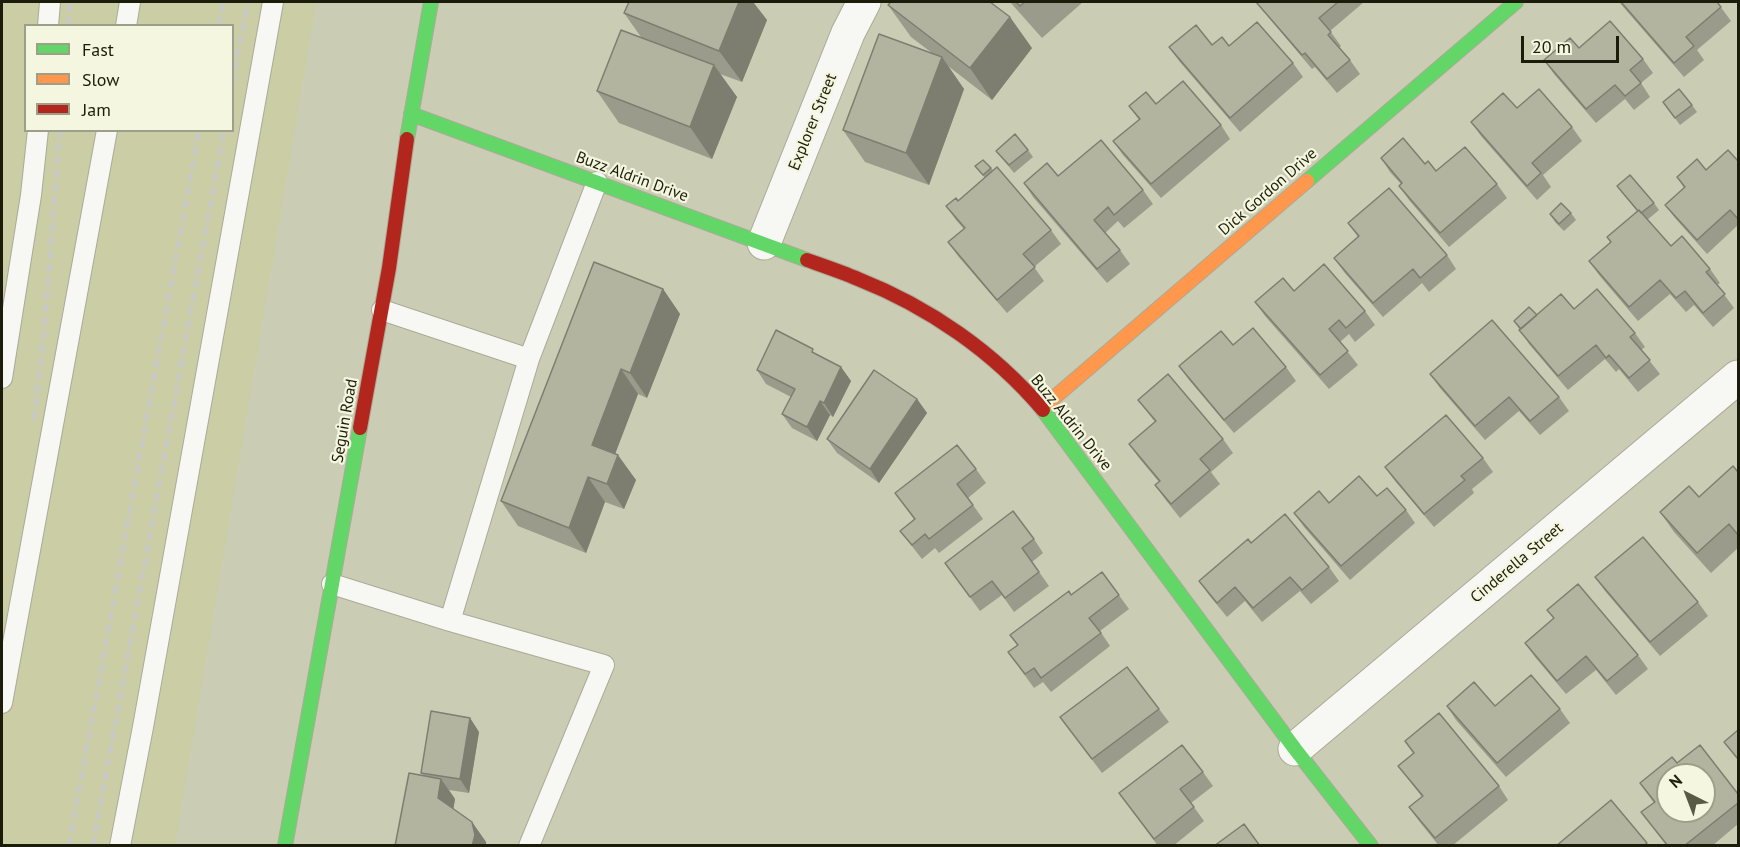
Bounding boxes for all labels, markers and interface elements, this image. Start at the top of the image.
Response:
legend [24,24,234,132]
scale bar [1524,24,1622,62]
text: 20 m [1532,35,1571,58]
text: Fast [82,38,114,61]
text: Slow [82,68,120,91]
street label: Explorer Street [785,71,841,173]
text: Jam [82,98,111,121]
street label: Dick Gordon Drive [1215,144,1321,240]
street label: Buzz Aldrin Drive [573,148,691,206]
street label: Buzz Aldrin Drive [1026,371,1116,475]
street label: Seguin Road [328,378,362,464]
street label: Cinderella Street [1467,519,1567,607]
north arrow [1656,763,1716,823]
text: N [1665,770,1686,792]

